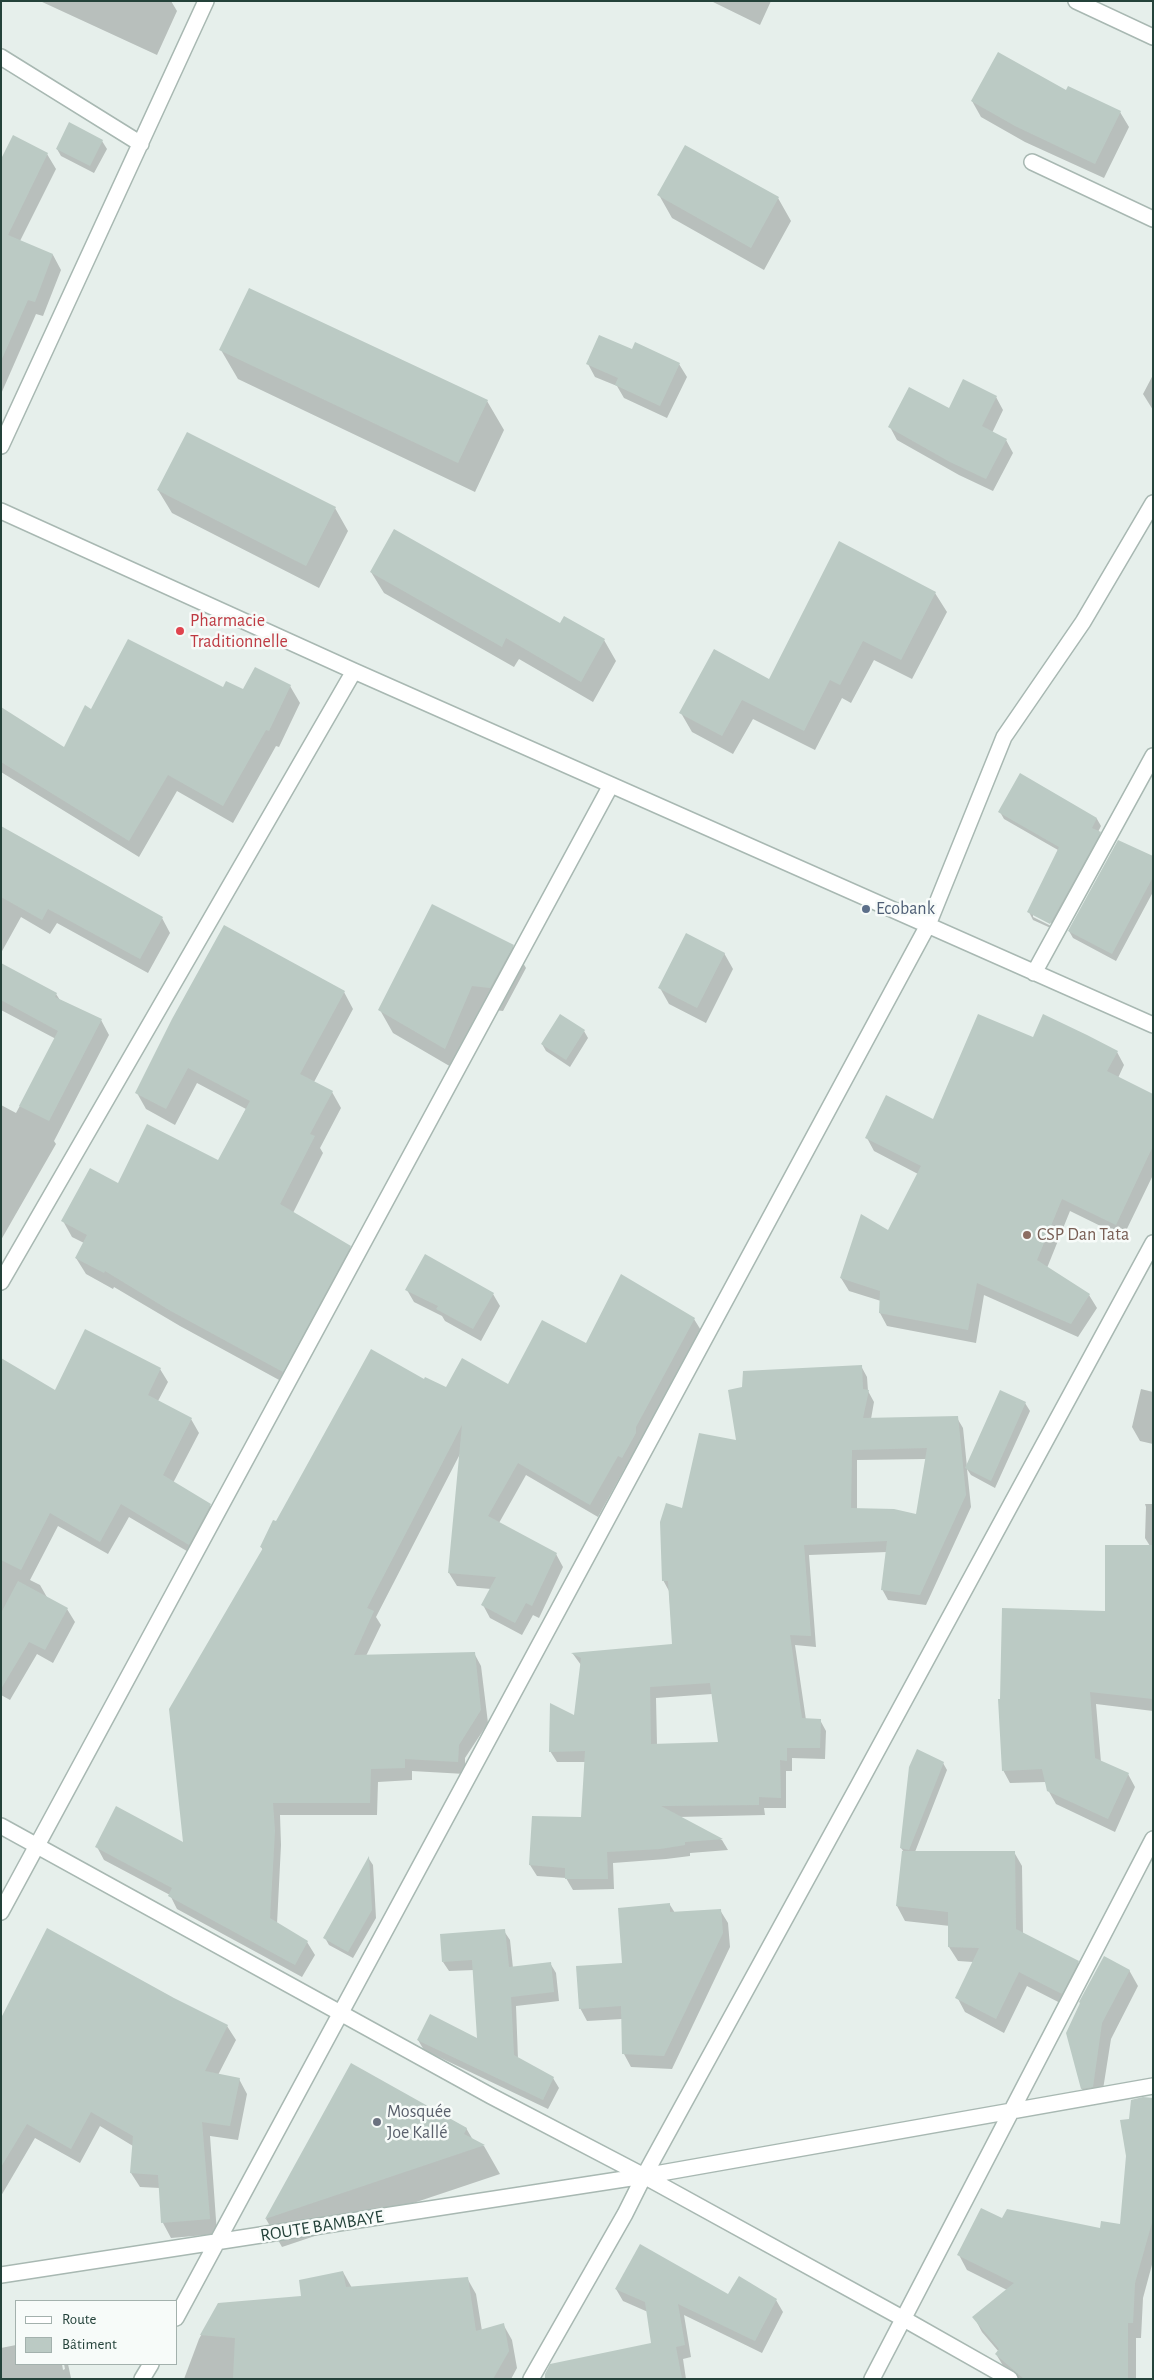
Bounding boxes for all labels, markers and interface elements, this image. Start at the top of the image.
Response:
place label: Pharmacie Traditionnelle [190,610,288,652]
marker: Pharmacie Traditionnelle [174,625,186,637]
place label: Ecobank [876,898,935,920]
marker: Ecobank [860,903,872,915]
place label: CSP Dan Tata [1037,1224,1129,1246]
marker: CSP Dan Tata [1021,1229,1033,1241]
place label: Mosquée Joe Kallé [387,2101,451,2144]
marker: Mosquée Joe Kallé [371,2116,383,2128]
street label: ROUTE BAMBAYE [259,2206,385,2246]
legend [15,2300,178,2365]
text: Route [62,2312,96,2327]
text: Bâtiment [62,2337,117,2352]

